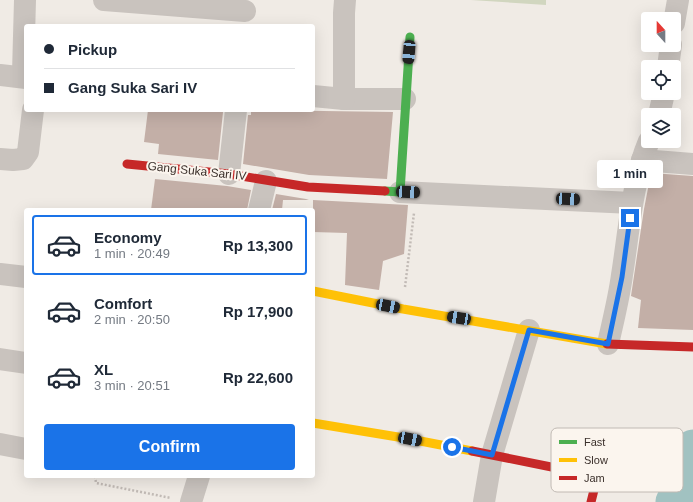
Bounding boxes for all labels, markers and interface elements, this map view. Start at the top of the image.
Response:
north arrow [641,12,681,52]
map controls [641,12,681,148]
car [402,40,416,64]
text: Pickup [68,41,117,58]
button: locate [641,60,681,100]
text: Gang Suka Sari IV [68,79,197,96]
button: layers [641,108,681,148]
street label: Gang Suka Sari IV [147,159,247,183]
callout: 1 min [597,160,663,188]
text: 1 min [613,166,647,181]
car [396,185,420,199]
car [556,192,580,206]
route end [621,209,639,227]
icon: car [46,227,82,263]
text: Economy [94,229,162,246]
text: Rp 13,300 [223,237,293,254]
text: 1 min · 20:49 [94,246,170,261]
icon: car [46,293,82,329]
text: Comfort [94,295,152,312]
car [375,298,401,314]
text: Rp 17,900 [223,303,293,320]
car [446,310,472,326]
text: 2 min · 20:50 [94,312,170,327]
icon: car [46,359,82,395]
text: XL [94,361,113,378]
text: Rp 22,600 [223,369,293,386]
text: 3 min · 20:51 [94,378,170,393]
button: Confirm [44,424,295,470]
legend [551,428,683,492]
car [397,431,423,447]
text: Fast [584,436,605,448]
route start [443,438,461,456]
text: Slow [584,454,608,466]
text: Jam [584,472,605,484]

